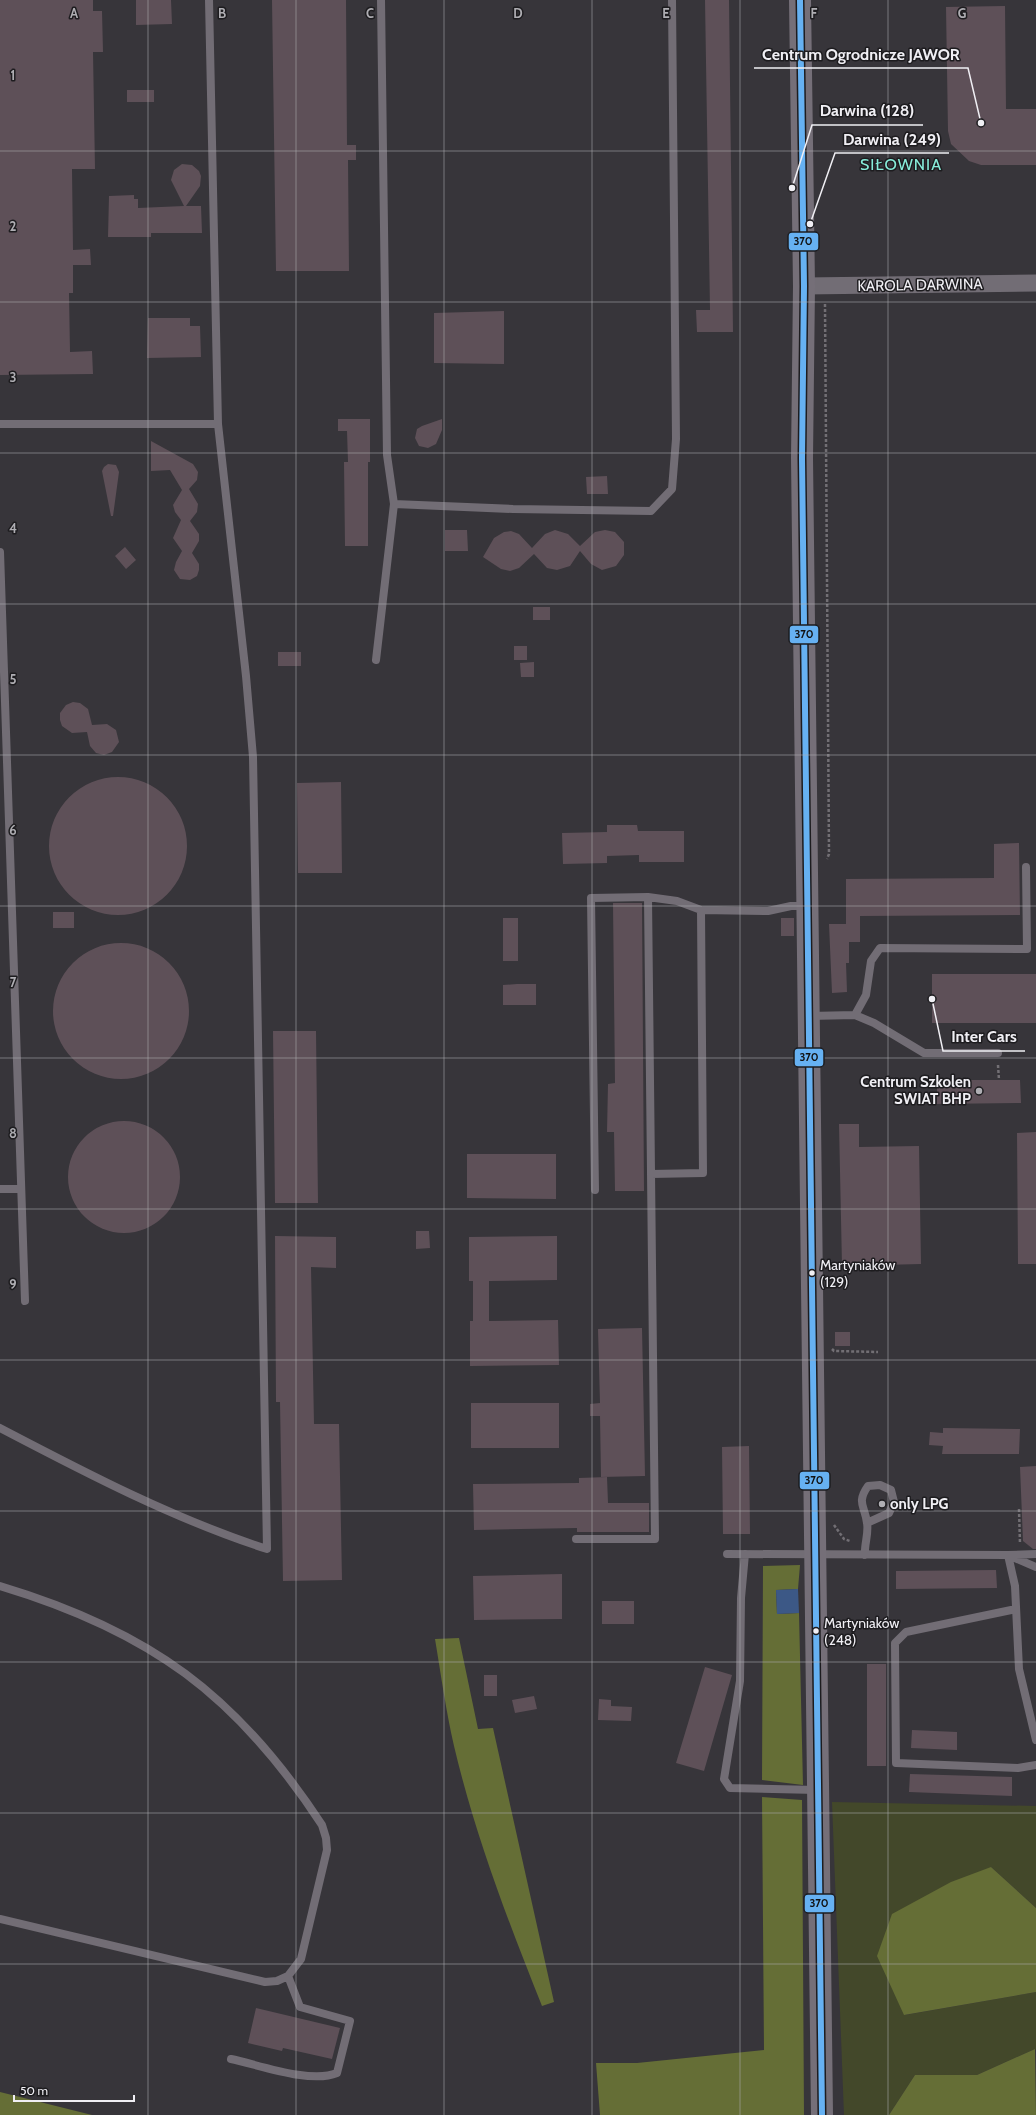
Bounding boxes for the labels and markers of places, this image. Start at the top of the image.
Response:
callout: Centrum Ogrodnicze JAWOR [754,40,968,68]
callout: Darwina (128) [812,97,923,125]
callout: Darwina (249) [835,125,949,153]
callout: Inter Cars [943,1023,1025,1051]
place label: Centrum Szkolen SWIAT BHP [860,1073,971,1108]
marker: Centrum Szkolen SWIAT BHP [974,1086,984,1096]
place label: Martyniaków (129) [820,1256,895,1291]
marker: Martyniaków (129) [807,1268,817,1278]
place label: only LPG [890,1495,949,1513]
marker: only LPG [877,1499,887,1509]
place label: Martyniaków (248) [824,1614,899,1649]
marker: Martyniaków (248) [811,1626,821,1636]

